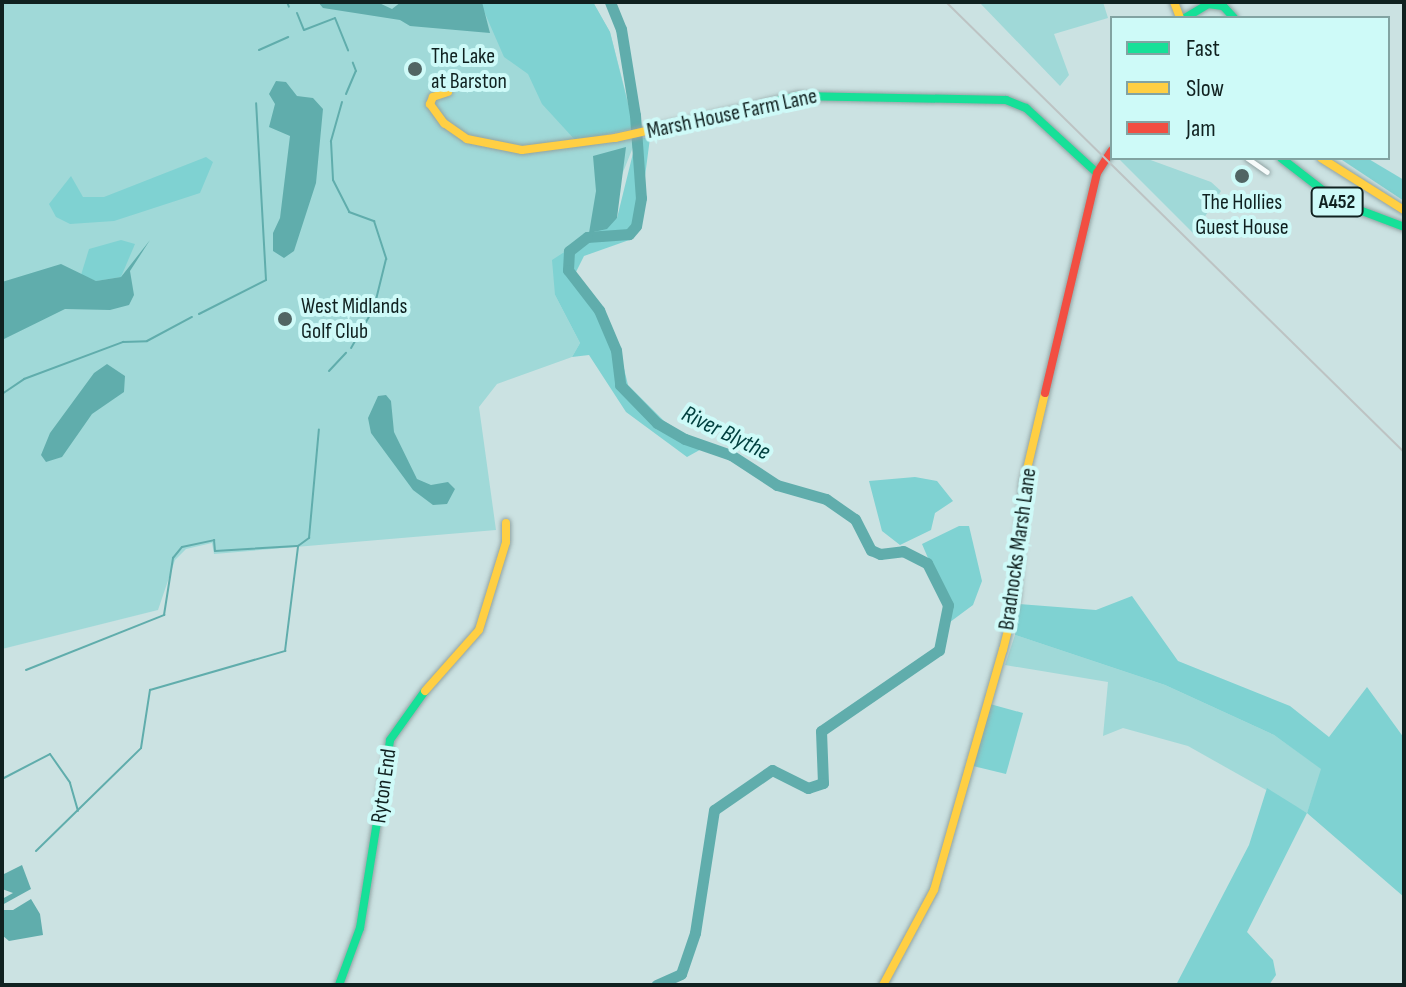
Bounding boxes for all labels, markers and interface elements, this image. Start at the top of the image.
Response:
legend [1110,16,1390,160]
text: Fast [1186,34,1220,63]
place label: The Lake at Barston [431,43,507,94]
marker: The Lake at Barston [406,60,424,78]
text: Slow [1186,74,1224,103]
street label: Marsh House Farm Lane [645,83,819,145]
text: Jam [1186,114,1216,143]
marker: The Hollies Guest House [1233,167,1251,185]
road number: A452 [1309,186,1365,218]
place label: The Hollies Guest House [1195,189,1289,240]
place label: West Midlands Golf Club [301,293,407,344]
marker: West Midlands Golf Club [276,310,294,328]
water label: River Blythe [677,399,775,467]
street label: Bradnocks Marsh Lane [994,466,1042,632]
street label: Ryton End [366,747,402,825]

